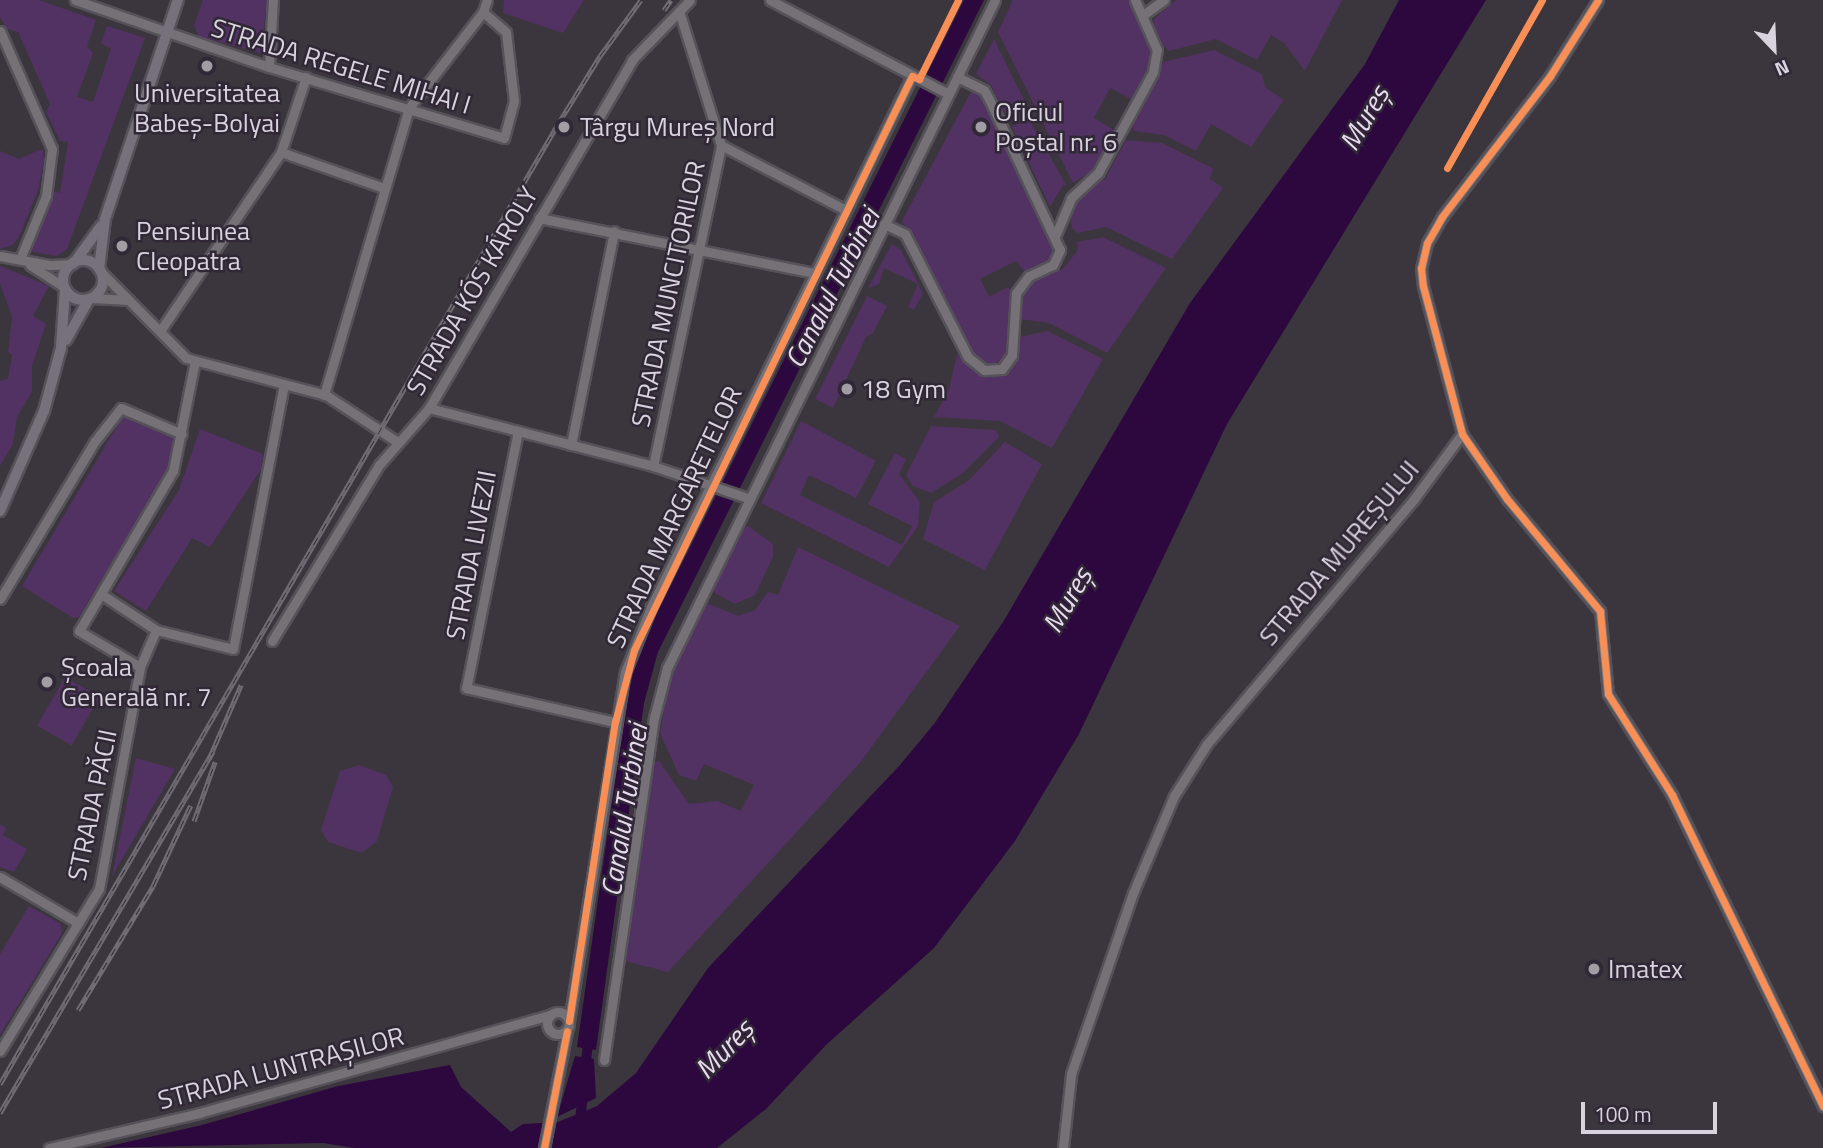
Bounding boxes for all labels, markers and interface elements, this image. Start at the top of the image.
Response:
street label: STRADA REGELE MIHAI I [208,12,474,120]
north arrow [1739,14,1809,84]
text: N [1771,53,1794,85]
marker: Universitatea Babeș-Bolyai [199,58,215,74]
place label: Universitatea Babeș-Bolyai [134,77,280,138]
water label: Mureș [1332,80,1396,156]
place label: Oficiul Poștal nr. 6 [995,96,1117,158]
place label: Târgu Mureș Nord [580,111,775,143]
marker: Târgu Mureș Nord [554,117,574,137]
marker: Oficiul Poștal nr. 6 [973,119,989,135]
street label: STRADA MUNCITORILOR [625,158,711,430]
street label: STRADA KÓS KÁROLY [400,181,544,401]
water label: Canalul Turbinei [777,203,887,373]
place label: Pensiunea Cleopatra [136,215,250,276]
marker: Pensiunea Cleopatra [114,238,130,254]
place label: 18 Gym [861,373,946,405]
street label: STRADA MARGARETELOR [600,381,748,653]
marker: 18 Gym [839,381,855,397]
street label: STRADA MUREȘULUI [1253,454,1425,652]
street label: STRADA LIVEZII [439,468,503,642]
water label: Mureș [1035,562,1099,638]
place label: Școala Generală nr. 7 [61,651,211,712]
marker: Școala Generală nr. 7 [39,674,55,690]
water label: Canalul Turbinei [594,721,654,899]
street label: STRADA PĂCII [61,727,123,883]
place label: Imatex [1608,953,1683,985]
marker: Imatex [1586,961,1602,977]
water label: Mureș [688,1012,760,1086]
street label: STRADA LUNTRAȘILOR [154,1020,408,1116]
scale bar [1585,1088,1722,1132]
text: 100 m [1594,1098,1651,1130]

